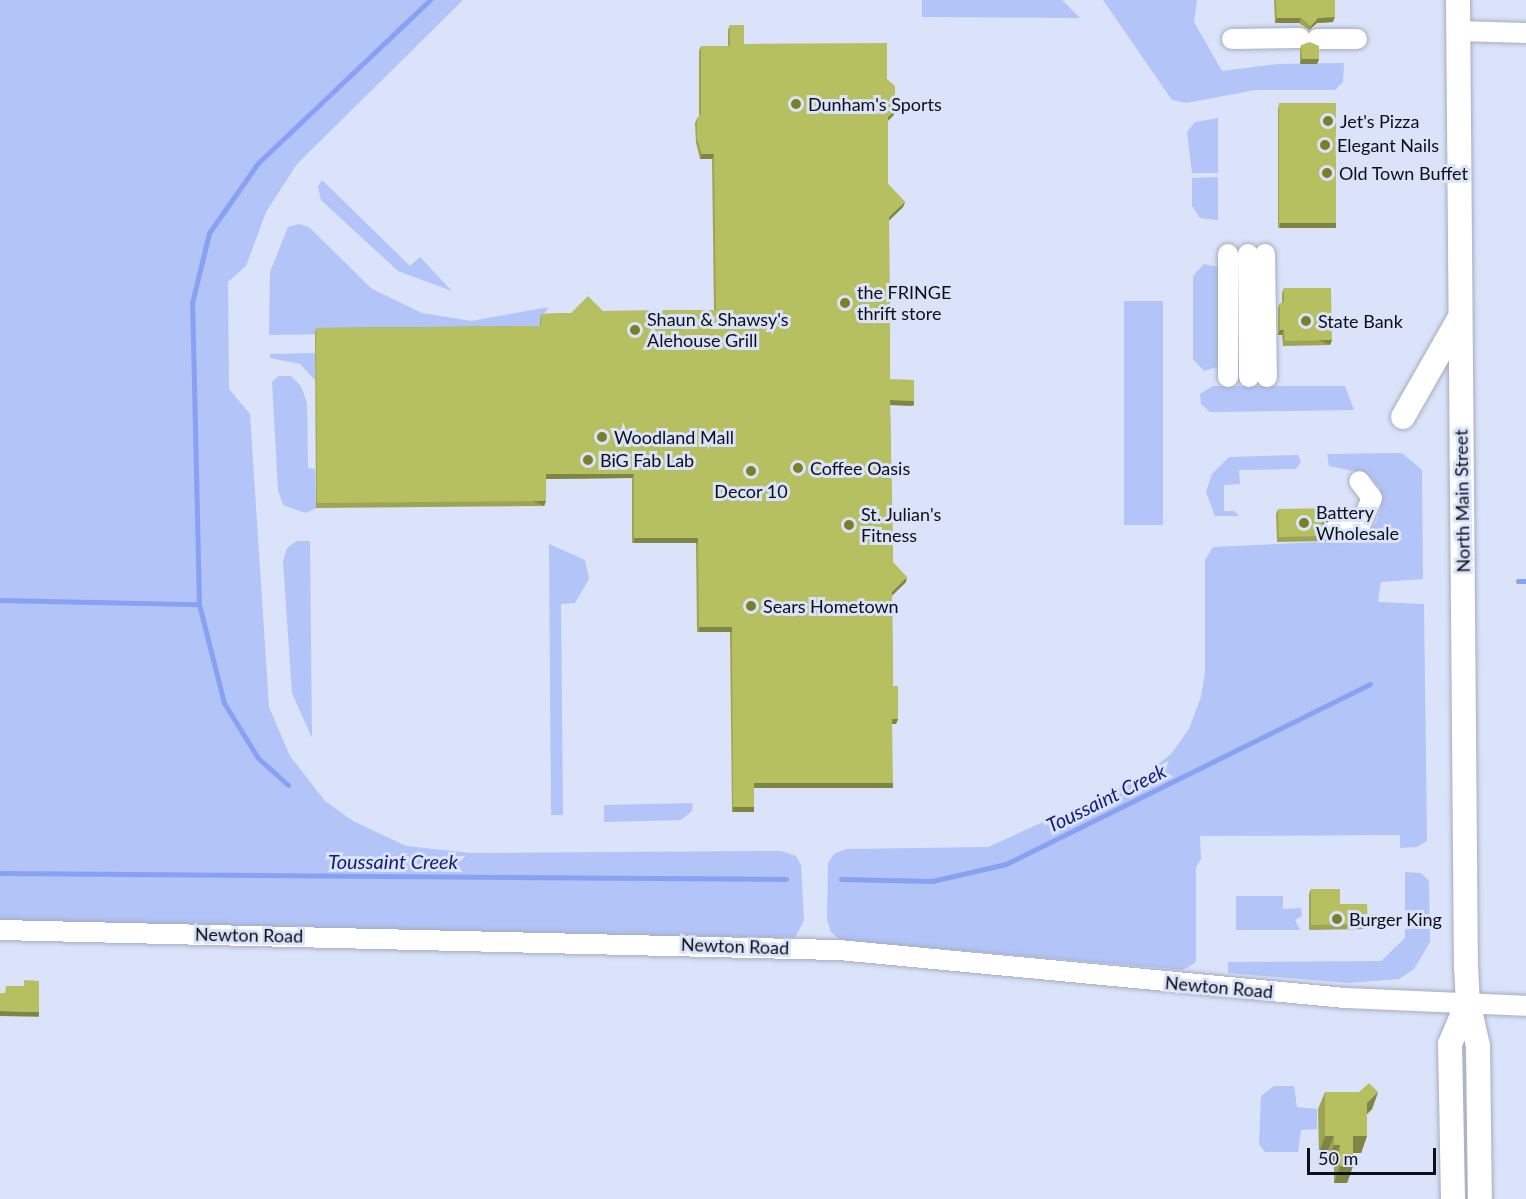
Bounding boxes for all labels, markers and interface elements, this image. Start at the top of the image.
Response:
place label: Dunham's Sports [808,93,942,115]
marker: Dunham's Sports [789,97,803,111]
place label: Jet's Pizza [1340,110,1419,132]
marker: Jet's Pizza [1321,114,1335,128]
place label: Elegant Nails [1337,134,1439,156]
marker: Elegant Nails [1318,138,1332,152]
place label: Old Town Buffet [1339,162,1469,184]
marker: Old Town Buffet [1320,166,1334,180]
place label: the FRINGE thrift store [857,282,951,324]
marker: the FRINGE thrift store [838,296,852,310]
place label: Shaun & Shawsy's Alehouse Grill [647,309,789,352]
place label: State Bank [1318,310,1403,332]
marker: State Bank [1299,314,1313,328]
marker: Shaun & Shawsy's Alehouse Grill [628,323,642,337]
place label: Woodland Mall [614,426,734,448]
street label: North Main Street [1450,429,1474,573]
marker: Woodland Mall [595,430,609,444]
place label: BiG Fab Lab [600,449,694,471]
marker: BiG Fab Lab [581,453,595,467]
place label: Coffee Oasis [810,457,910,479]
marker: Coffee Oasis [791,461,805,475]
marker: Decor 10 [744,464,758,478]
place label: Decor 10 [714,480,788,502]
place label: Battery Wholesale [1316,502,1399,544]
place label: St. Julian's Fitness [861,504,942,546]
marker: Battery Wholesale [1297,516,1311,530]
marker: St. Julian's Fitness [842,518,856,532]
place label: Sears Hometown [763,595,899,617]
marker: Sears Hometown [744,599,758,613]
water label: Toussaint Creek [1042,759,1170,837]
water label: Toussaint Creek [328,849,458,873]
place label: Burger King [1349,908,1442,930]
marker: Burger King [1330,912,1344,926]
street label: Newton Road [195,923,303,947]
street label: Newton Road [681,933,789,959]
street label: Newton Road [1164,972,1274,1002]
scale bar [1310,1136,1439,1174]
text: 50 m [1318,1147,1358,1169]

